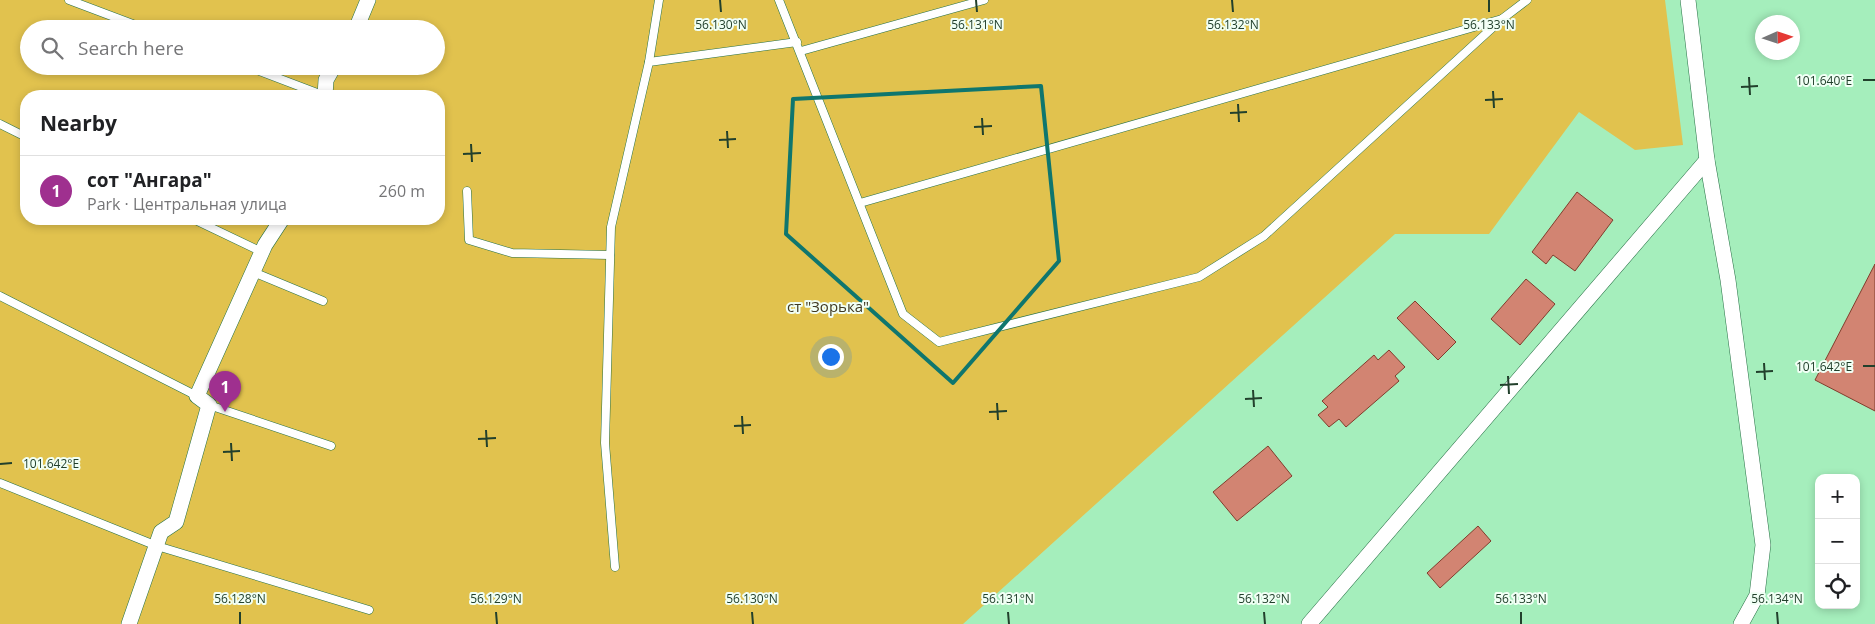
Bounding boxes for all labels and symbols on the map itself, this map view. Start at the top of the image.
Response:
north arrow [1755,15,1800,60]
text: 56.130°N [695,16,747,33]
text: 56.131°N [951,16,1003,33]
text: 56.132°N [1207,16,1259,33]
text: 56.133°N [1463,16,1515,33]
text: 101.640°E [1796,72,1852,89]
park label: ст "Зорька" [787,296,869,316]
your location [818,344,844,370]
text: 101.642°E [1796,358,1852,375]
pin: 1 [209,371,241,412]
text: 101.642°E [23,455,79,472]
text: 56.128°N [214,590,266,607]
text: 56.129°N [470,590,522,607]
text: 56.130°N [726,590,778,607]
text: 56.131°N [982,590,1034,607]
text: 56.132°N [1238,590,1290,607]
text: 56.133°N [1495,590,1547,607]
text: 56.134°N [1751,590,1803,607]

